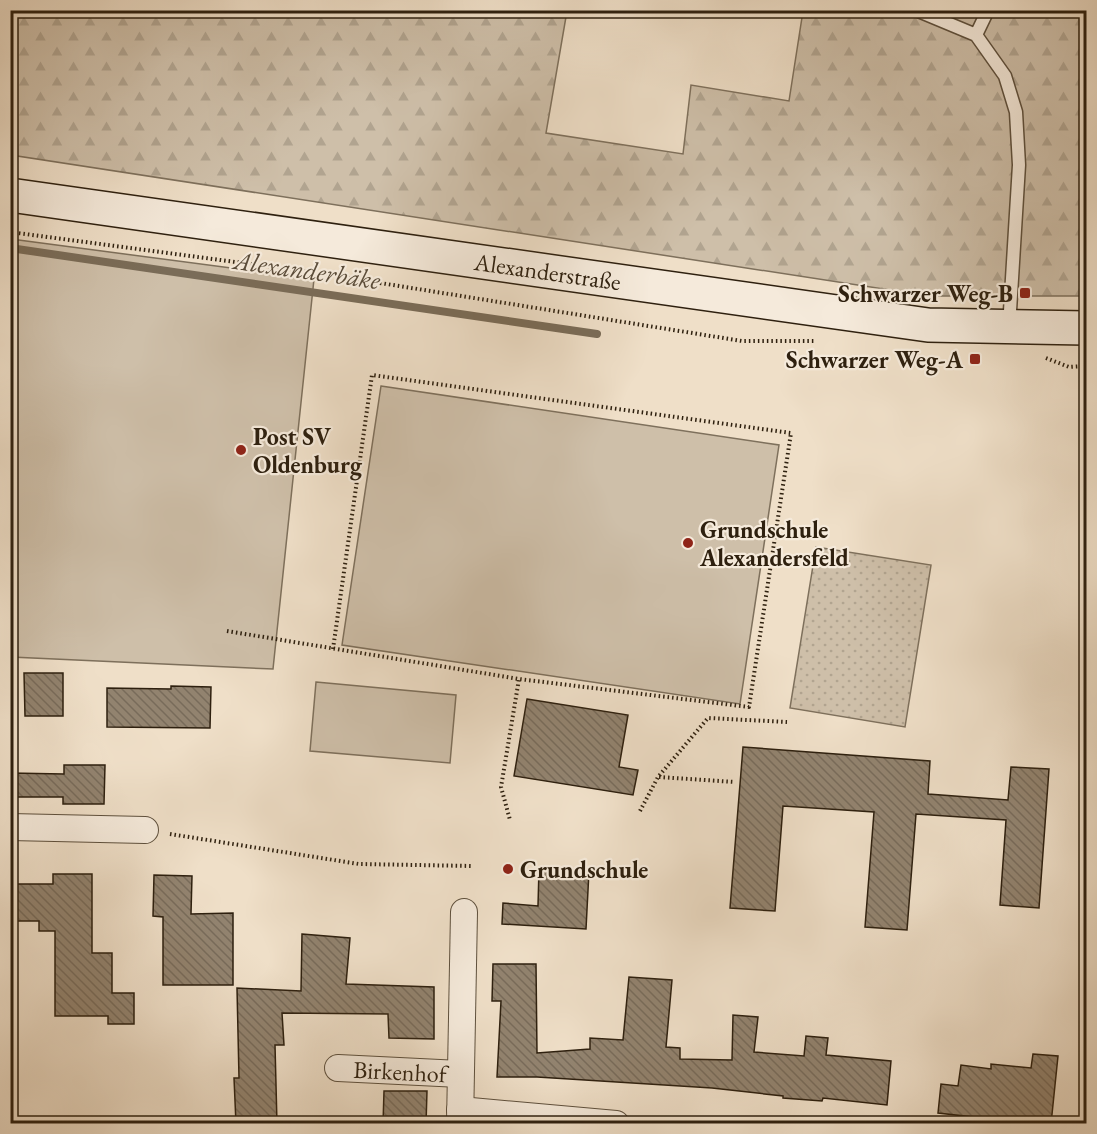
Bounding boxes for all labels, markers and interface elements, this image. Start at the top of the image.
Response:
water label: Alexanderbäke [230,243,384,297]
street label: Alexanderstraße [471,245,623,297]
place label: Schwarzer Weg-B [838,278,1013,310]
marker: Schwarzer Weg-B [1018,286,1032,300]
place label: Schwarzer Weg-A [786,344,964,376]
marker: Schwarzer Weg-A [968,352,982,366]
place label: Post SV Oldenburg [253,421,363,481]
marker: Post SV Oldenburg [234,443,248,457]
place label: Grundschule Alexandersfeld [699,514,849,573]
marker: Grundschule Alexandersfeld [681,536,695,550]
place label: Grundschule [520,854,648,885]
marker: Grundschule [501,862,515,876]
street label: Birkenhof [353,1053,451,1089]

